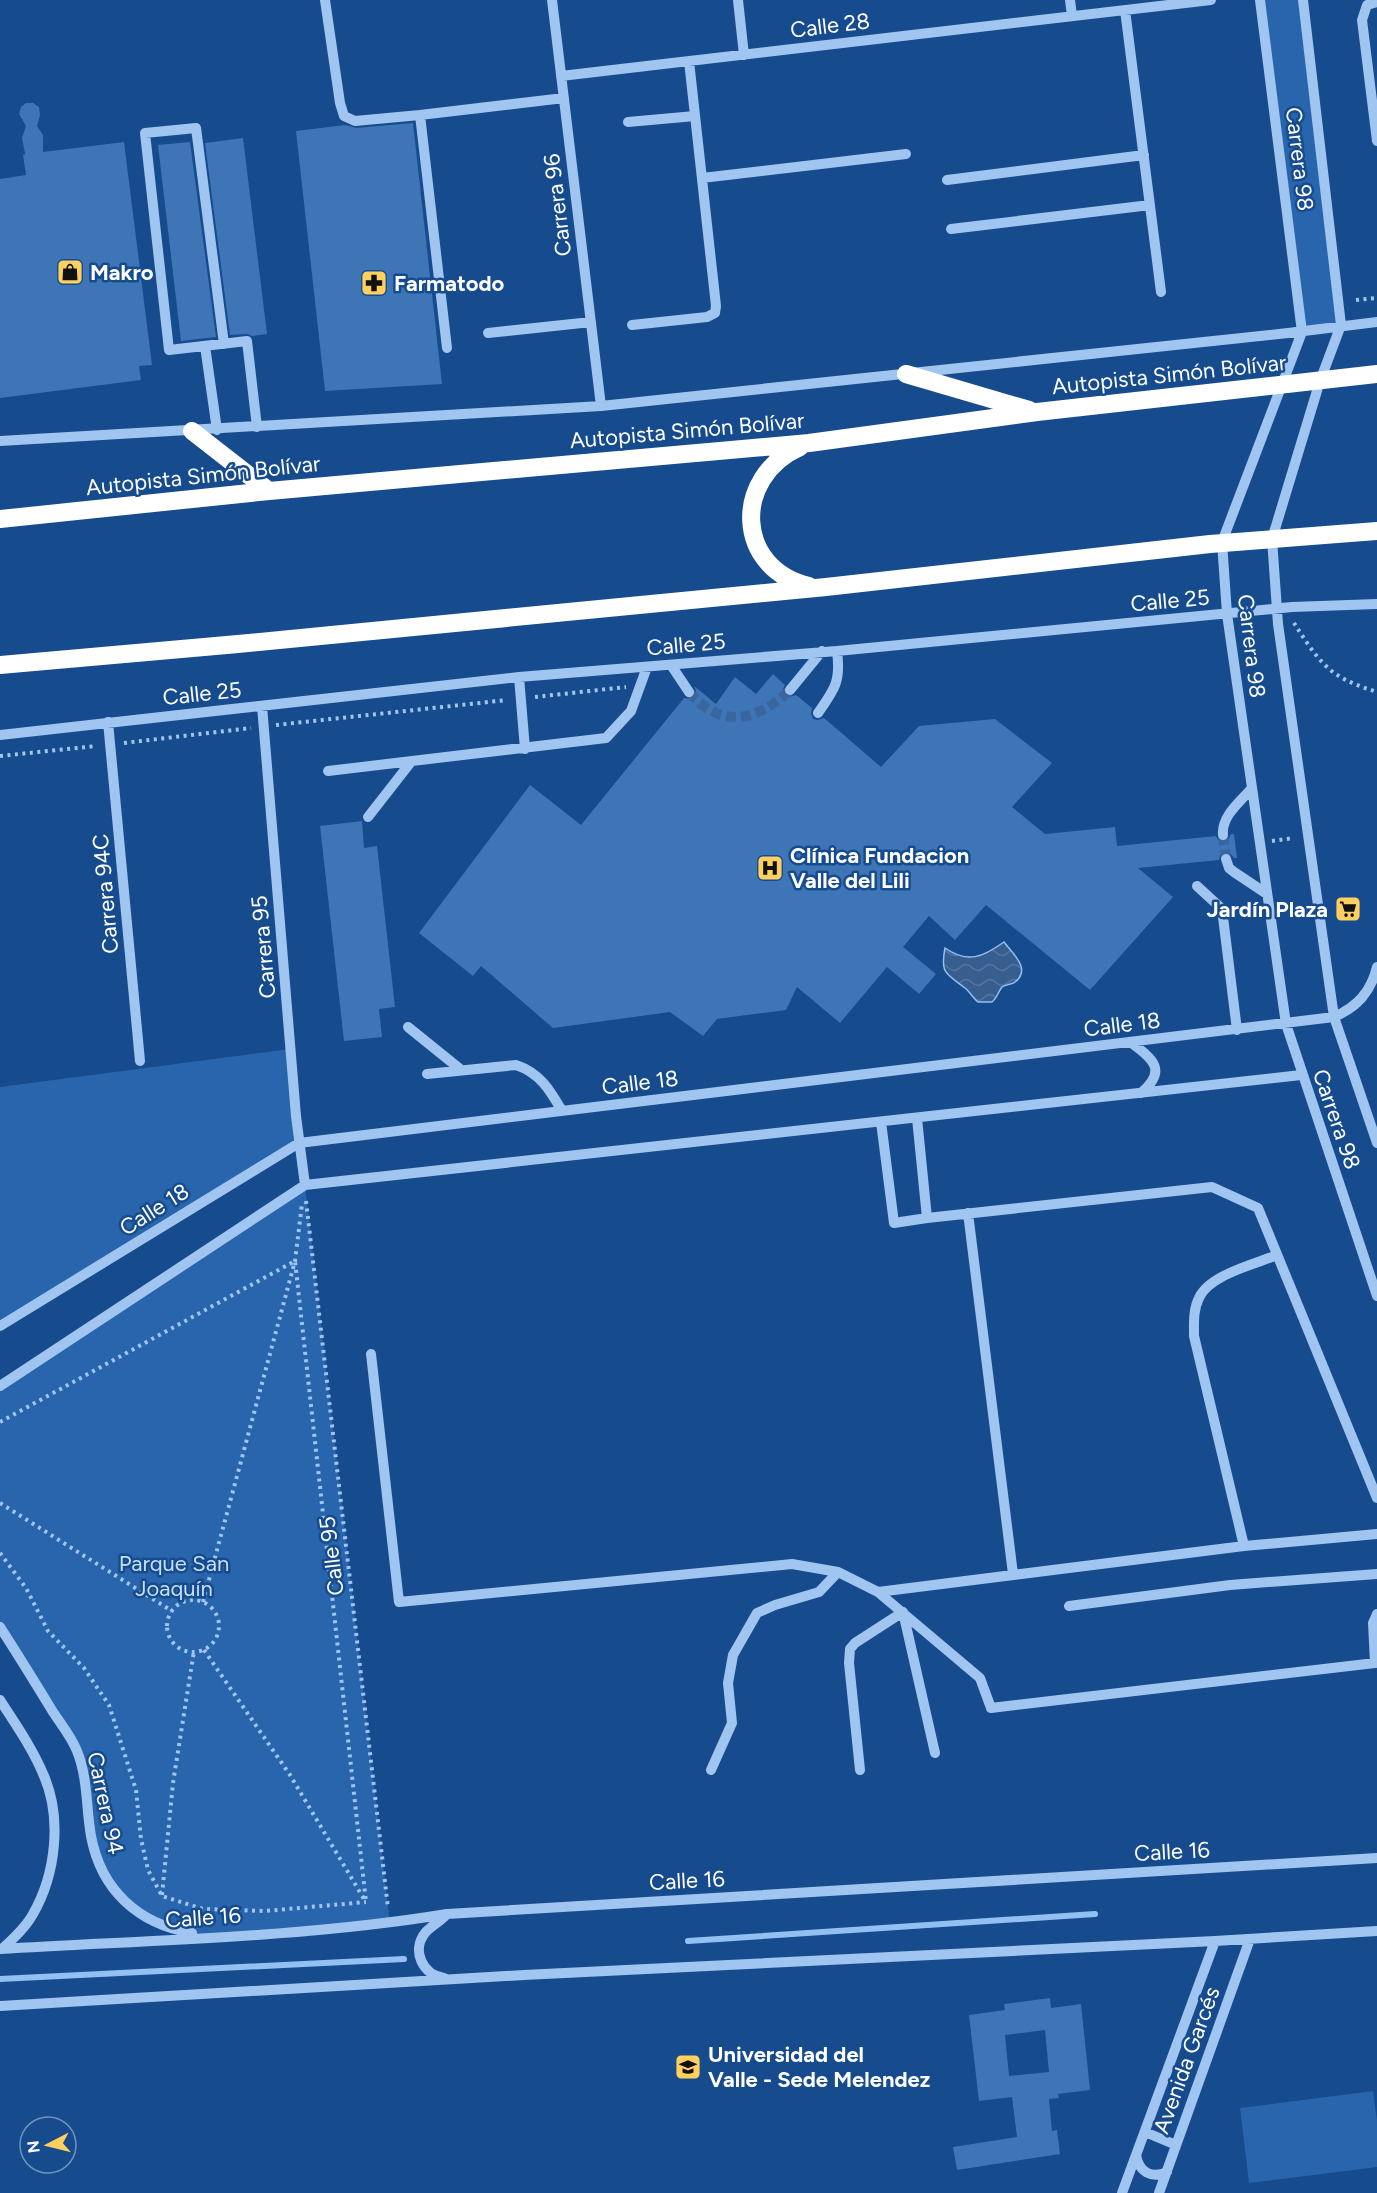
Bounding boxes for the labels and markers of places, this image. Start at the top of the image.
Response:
shop icon: Makro [55,257,85,287]
place label: Makro [90,259,154,286]
pharmacy icon: Farmatodo [359,268,389,298]
place label: Farmatodo [394,270,505,297]
place label: Clínica Fundacion Valle del Lili [790,842,969,894]
hospital icon: Clínica Fundacion Valle del Lili [755,853,785,883]
supermarket icon: Jardín Plaza [1333,894,1363,924]
place label: Jardín Plaza [1207,896,1328,923]
place label: Universidad del Valle - Sede Melendez [708,2041,930,2093]
school or university icon: Universidad del Valle - Sede Melendez [673,2052,703,2082]

